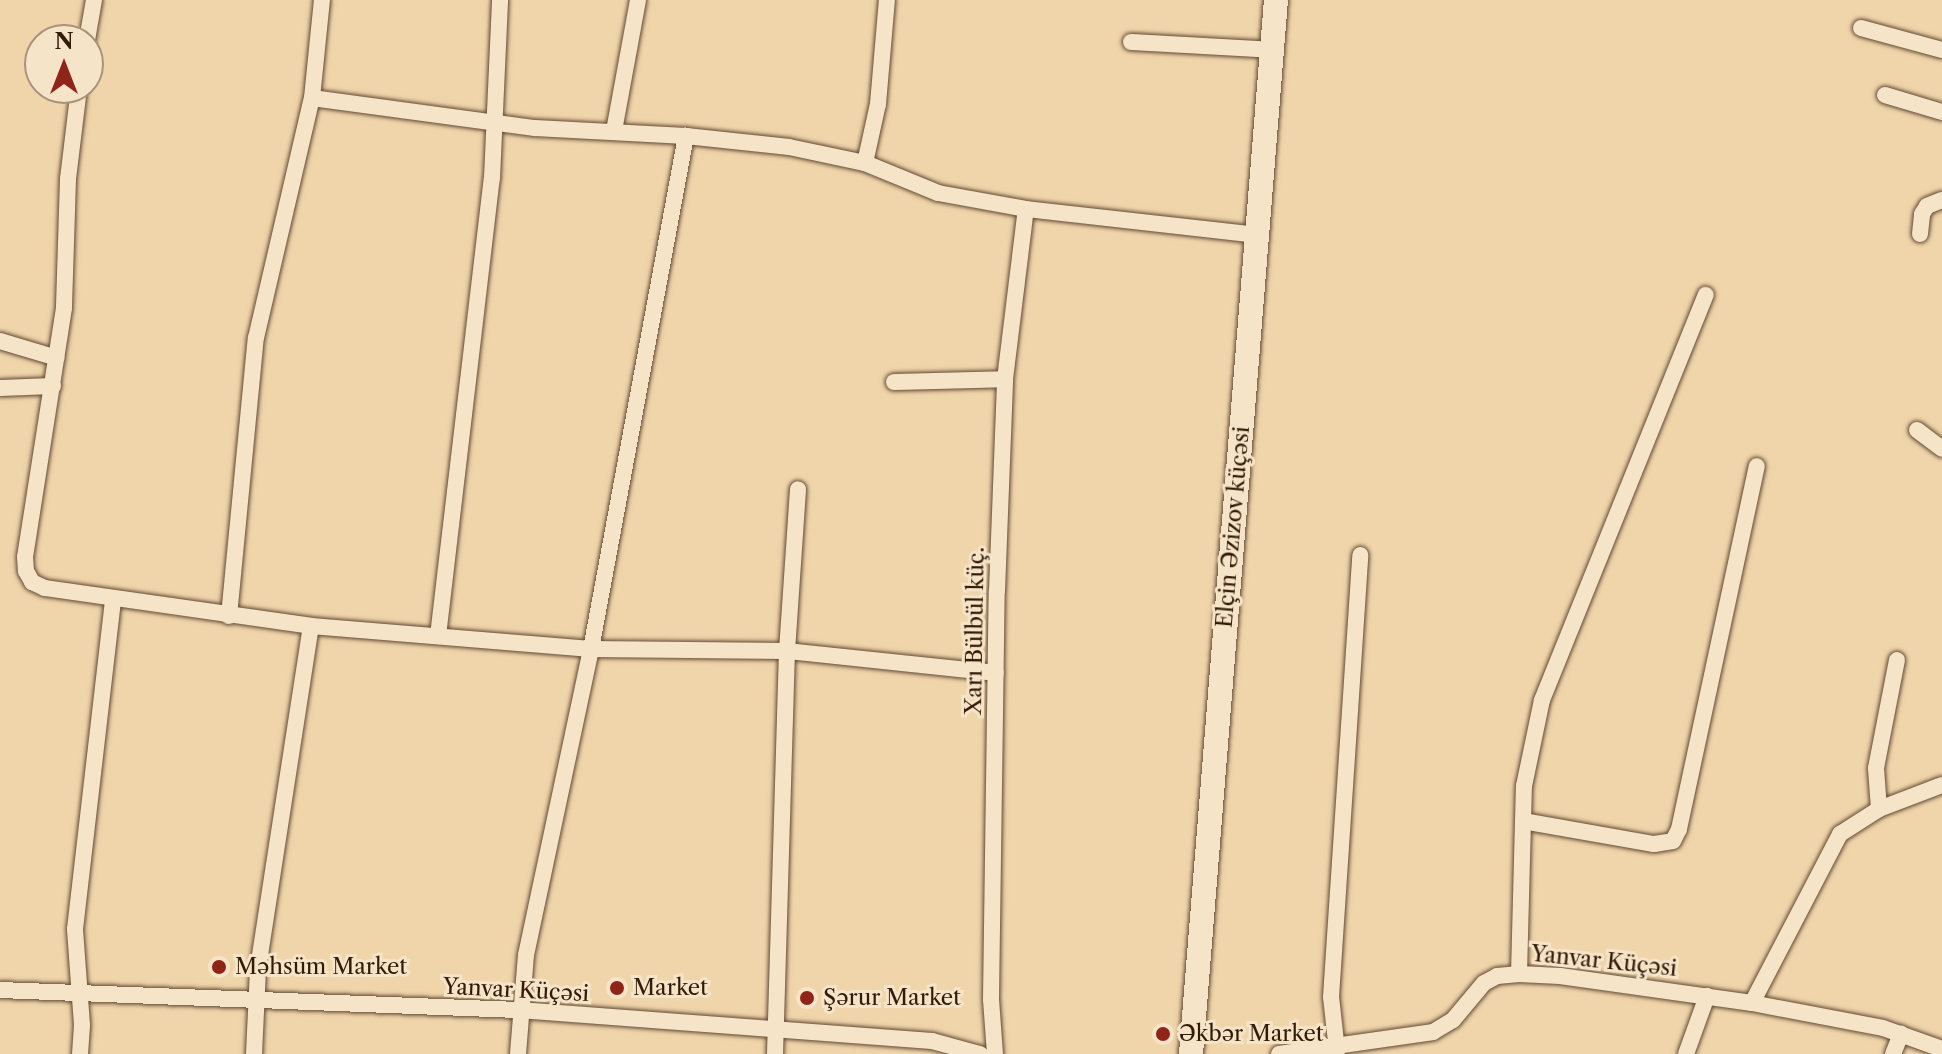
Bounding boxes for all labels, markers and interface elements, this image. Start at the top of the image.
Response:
north arrow [24,24,104,104]
text: N [54,28,74,55]
street label: Elçin Əzizov küçəsi [1211,425,1255,629]
street label: Xarı Bülbül küç. [960,547,990,715]
street label: Yanvar Küçəsi [1530,940,1678,982]
place label: Məhsüm Market [235,954,407,980]
marker: Məhsüm Market [210,958,228,976]
street label: Yanvar Küçəsi [442,973,590,1007]
place label: Market [633,975,708,1001]
marker: Market [608,979,626,997]
place label: Şərur Market [823,985,961,1011]
marker: Şərur Market [798,989,816,1007]
place label: Əkbər Market [1179,1021,1324,1047]
marker: Əkbər Market [1154,1025,1172,1043]

